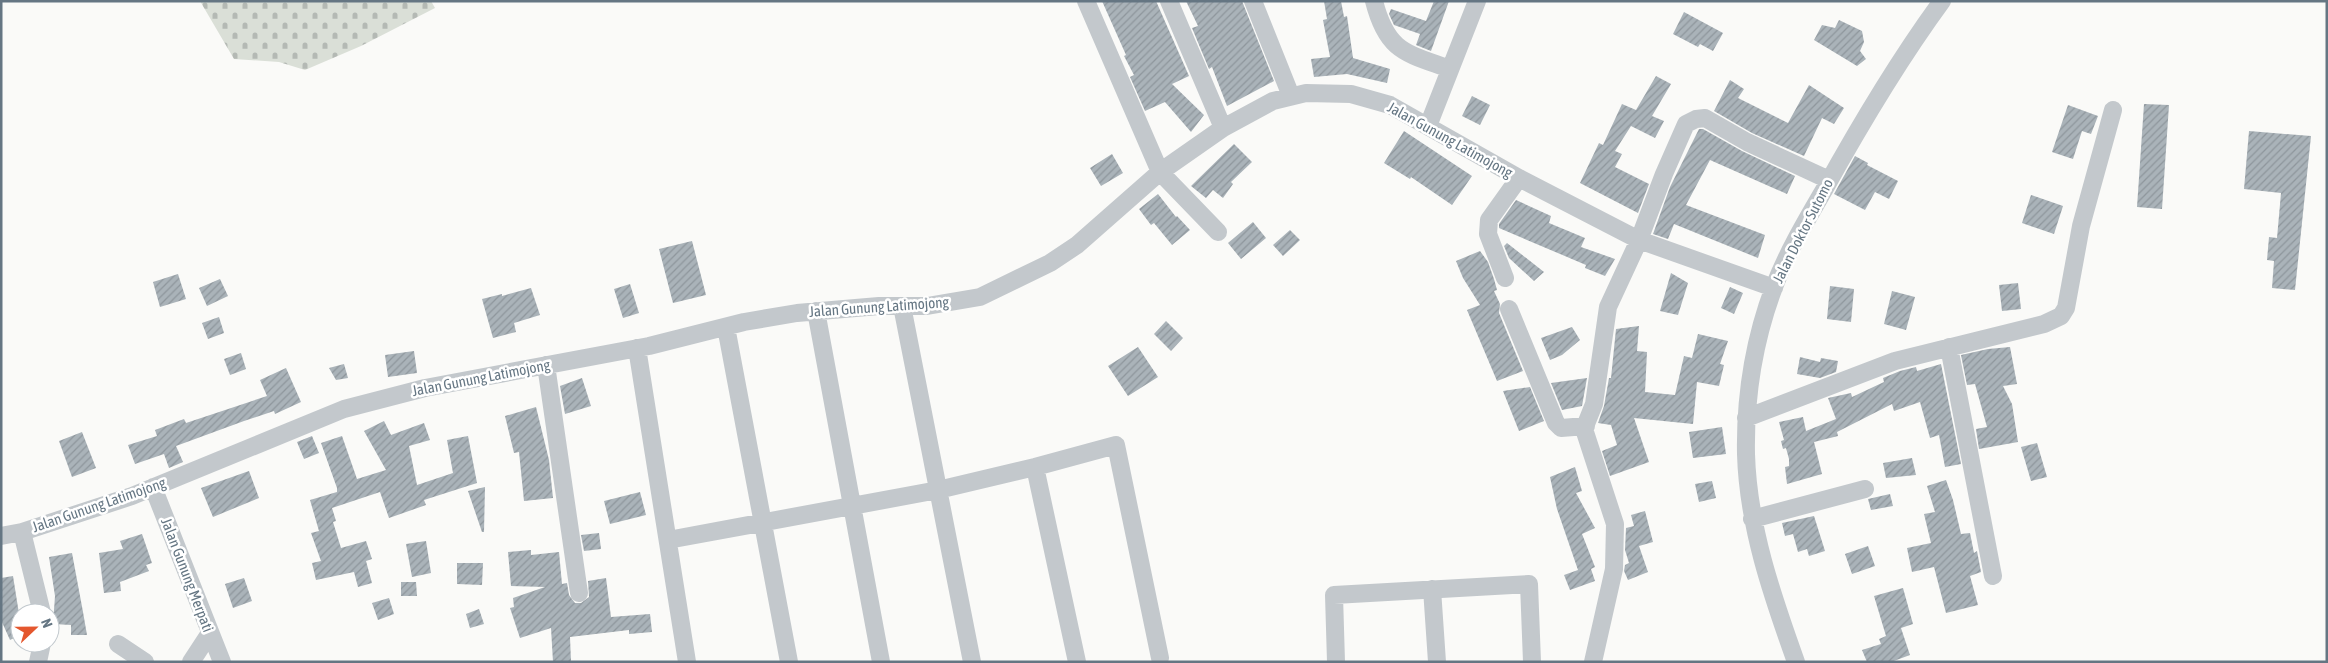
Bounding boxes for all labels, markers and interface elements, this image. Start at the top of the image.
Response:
street label: Jalan Gunung Latimojong [1385,98,1516,181]
street label: Jalan Doktor Sutomo [1769,176,1836,286]
street label: Jalan Gunung Latimojong [808,293,950,320]
street label: Jalan Gunung Latimojong [410,356,552,399]
street label: Jalan Gunung Latimojong [30,473,168,535]
street label: Jalan Gunung Merpati [158,515,217,634]
north arrow [10,603,60,653]
text: N [38,616,56,630]

